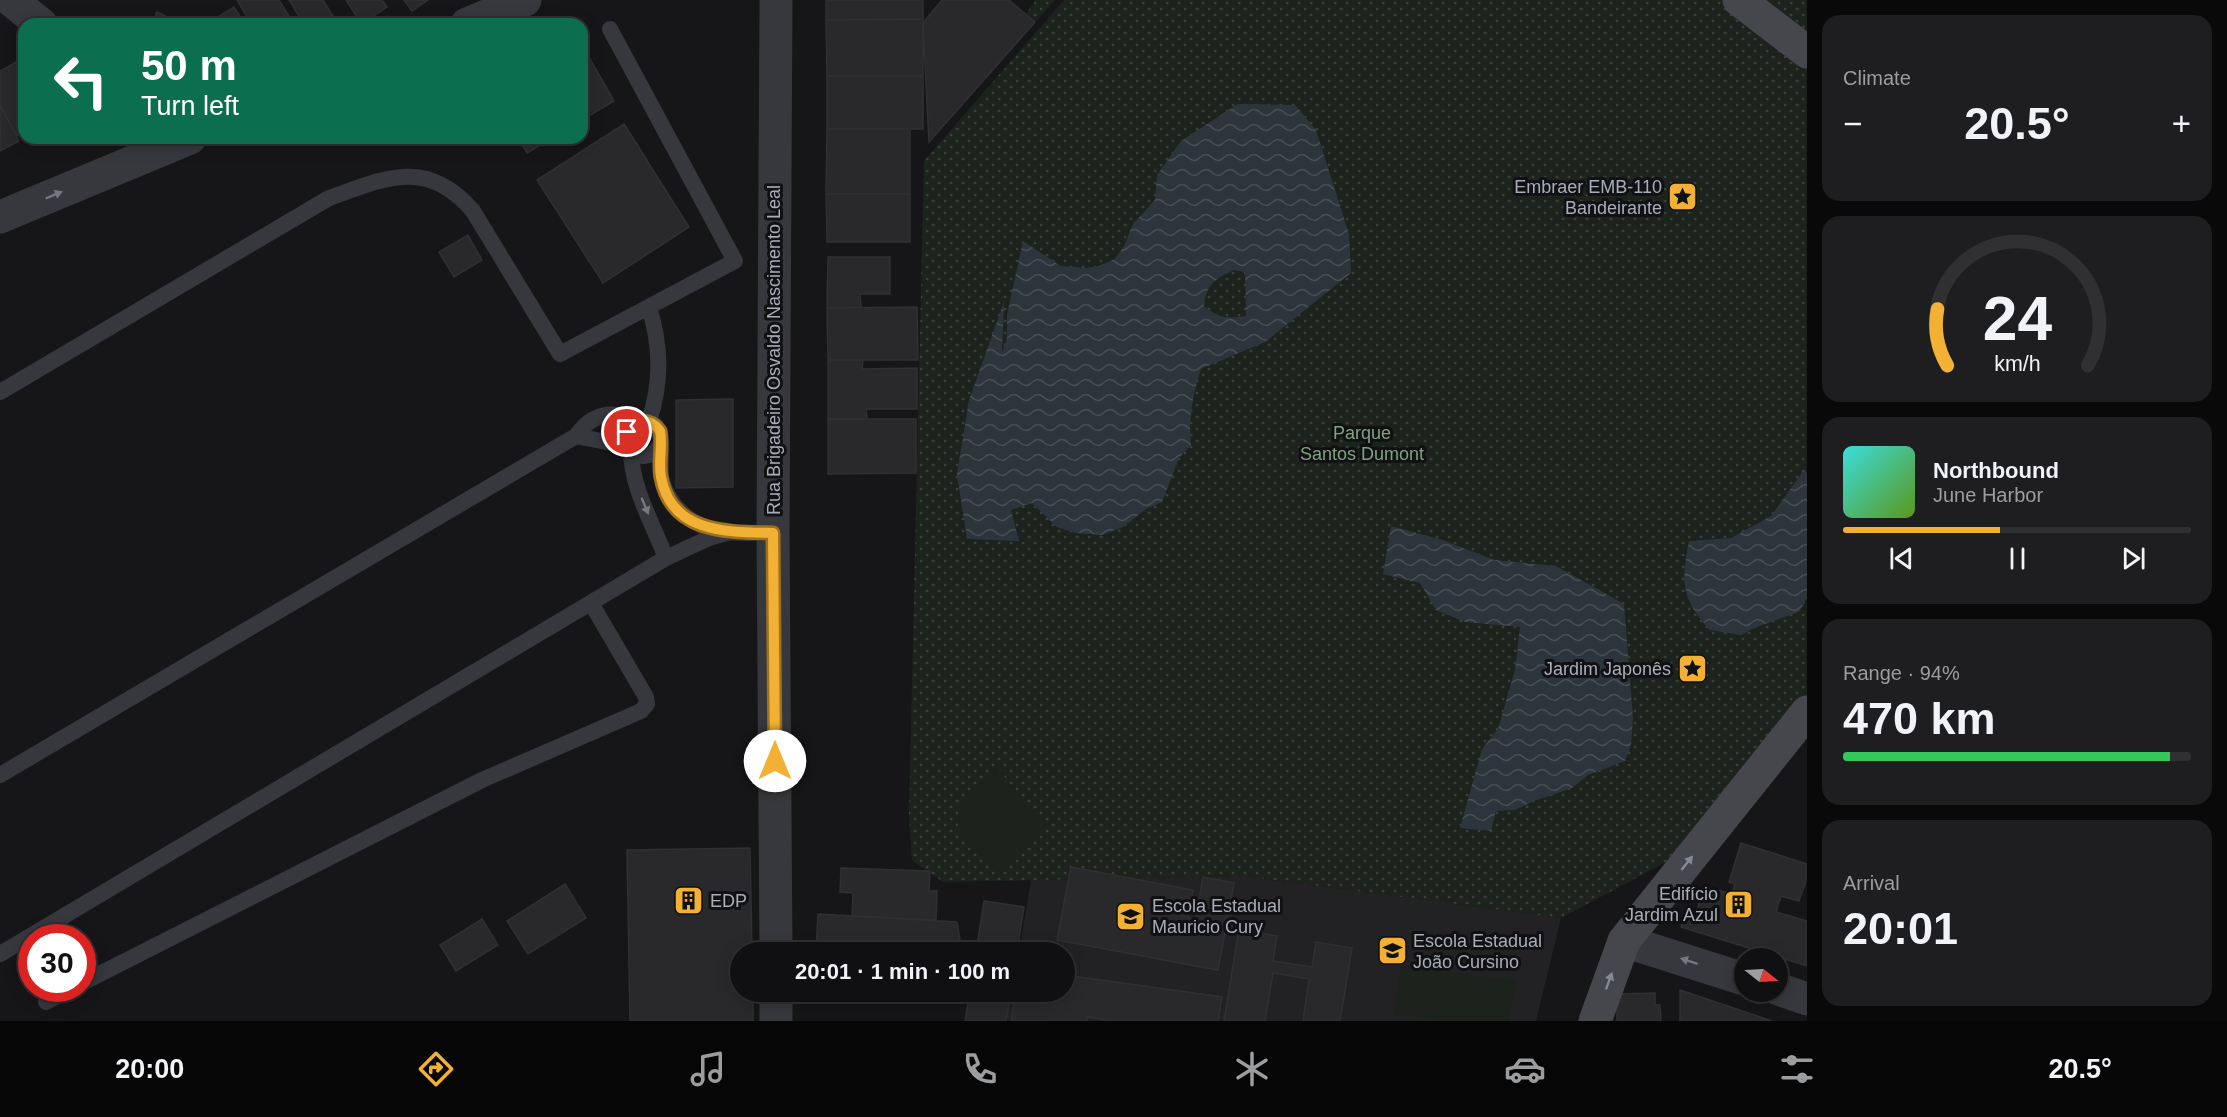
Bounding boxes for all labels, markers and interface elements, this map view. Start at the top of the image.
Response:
icon: left [42,42,120,120]
text: 50 m [141,42,237,89]
text: Climate [1843,67,1911,89]
text: Turn left [141,91,239,121]
text: 20.5° [1964,98,2070,149]
text: − [1843,105,1862,142]
text: + [2172,105,2191,142]
place label: Embraer EMB-110 Bandeirante [1514,177,1662,218]
place icon: Embraer EMB-110 Bandeirante [1667,181,1699,213]
street label: Rua Brigadeiro Osvaldo Nascimento Leal [764,185,784,515]
one-way arrow [45,190,63,199]
text: 24 [1982,284,2052,353]
text: km/h [1994,353,2040,377]
pin [601,406,652,457]
icon: arrive [610,415,643,448]
park label: Parque Santos Dumont [1300,423,1424,464]
text: Northbound [1933,458,2059,483]
text: June Harbor [1933,484,2043,506]
one-way arrow [640,497,650,515]
icon: previous [1885,542,1918,575]
icon: pause [2001,542,2034,575]
icon: next [2117,542,2150,575]
place icon: Jardim Japonês [1676,653,1708,685]
place label: Jardim Japonês [1544,659,1671,679]
text: Range · 94% [1843,662,1960,684]
text: 470 km [1843,693,1996,744]
position arrow [743,729,807,793]
one-way arrow [1680,855,1693,871]
text: Arrival [1843,872,1900,894]
place label: Edifício Jardim Azul [1625,884,1718,925]
building icon: EDP [673,885,705,917]
building icon: Edifício Jardim Azul [1723,888,1755,920]
place label: EDP [710,891,747,911]
place label: Escola Estadual Mauricio Cury [1152,896,1281,937]
school or university icon: Escola Estadual Mauricio Cury [1115,900,1147,932]
text: 20:01 [1843,903,1958,954]
speed limit sign: 30 [18,924,96,1002]
place label: Escola Estadual João Cursino [1413,931,1542,972]
school or university icon: Escola Estadual João Cursino [1376,935,1408,967]
north arrow [1734,948,1788,1002]
map controls [1734,948,1788,1002]
one-way arrow [1680,956,1698,966]
text: 20:01 · 1 min · 100 m [795,959,1010,984]
one-way arrow [1605,972,1615,990]
icon: directions [415,1048,457,1090]
icon: music [687,1048,729,1090]
icon: phone [959,1048,1001,1090]
icon: climate [1231,1048,1273,1090]
icon: car [1504,1048,1546,1090]
icon: filters [1776,1048,1818,1090]
text: 20:00 [115,1054,184,1084]
text: 20.5° [2048,1054,2112,1084]

